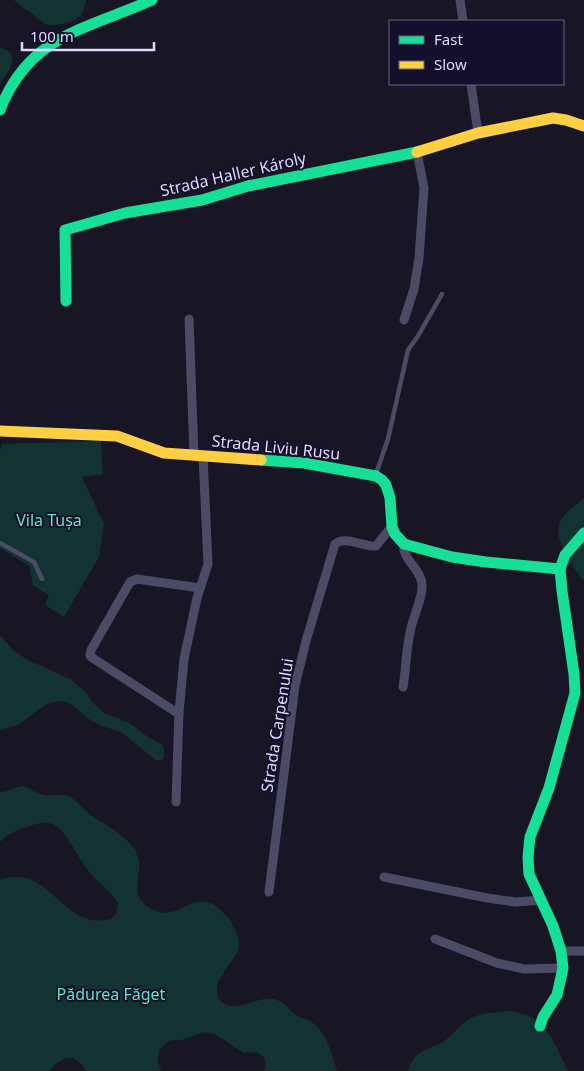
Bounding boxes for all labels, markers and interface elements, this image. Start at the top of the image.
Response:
scale bar [22,20,155,52]
legend [389,20,564,85]
text: 100 m [30,26,74,46]
text: Fast [434,29,463,49]
text: Slow [434,54,467,74]
street label: Strada Haller Károly [158,146,309,201]
street label: Strada Liviu Rusu [211,429,341,465]
park label: Vila Tușa [16,509,82,531]
street label: Strada Carpenului [256,656,298,794]
park label: Pădurea Făget [57,983,166,1005]

